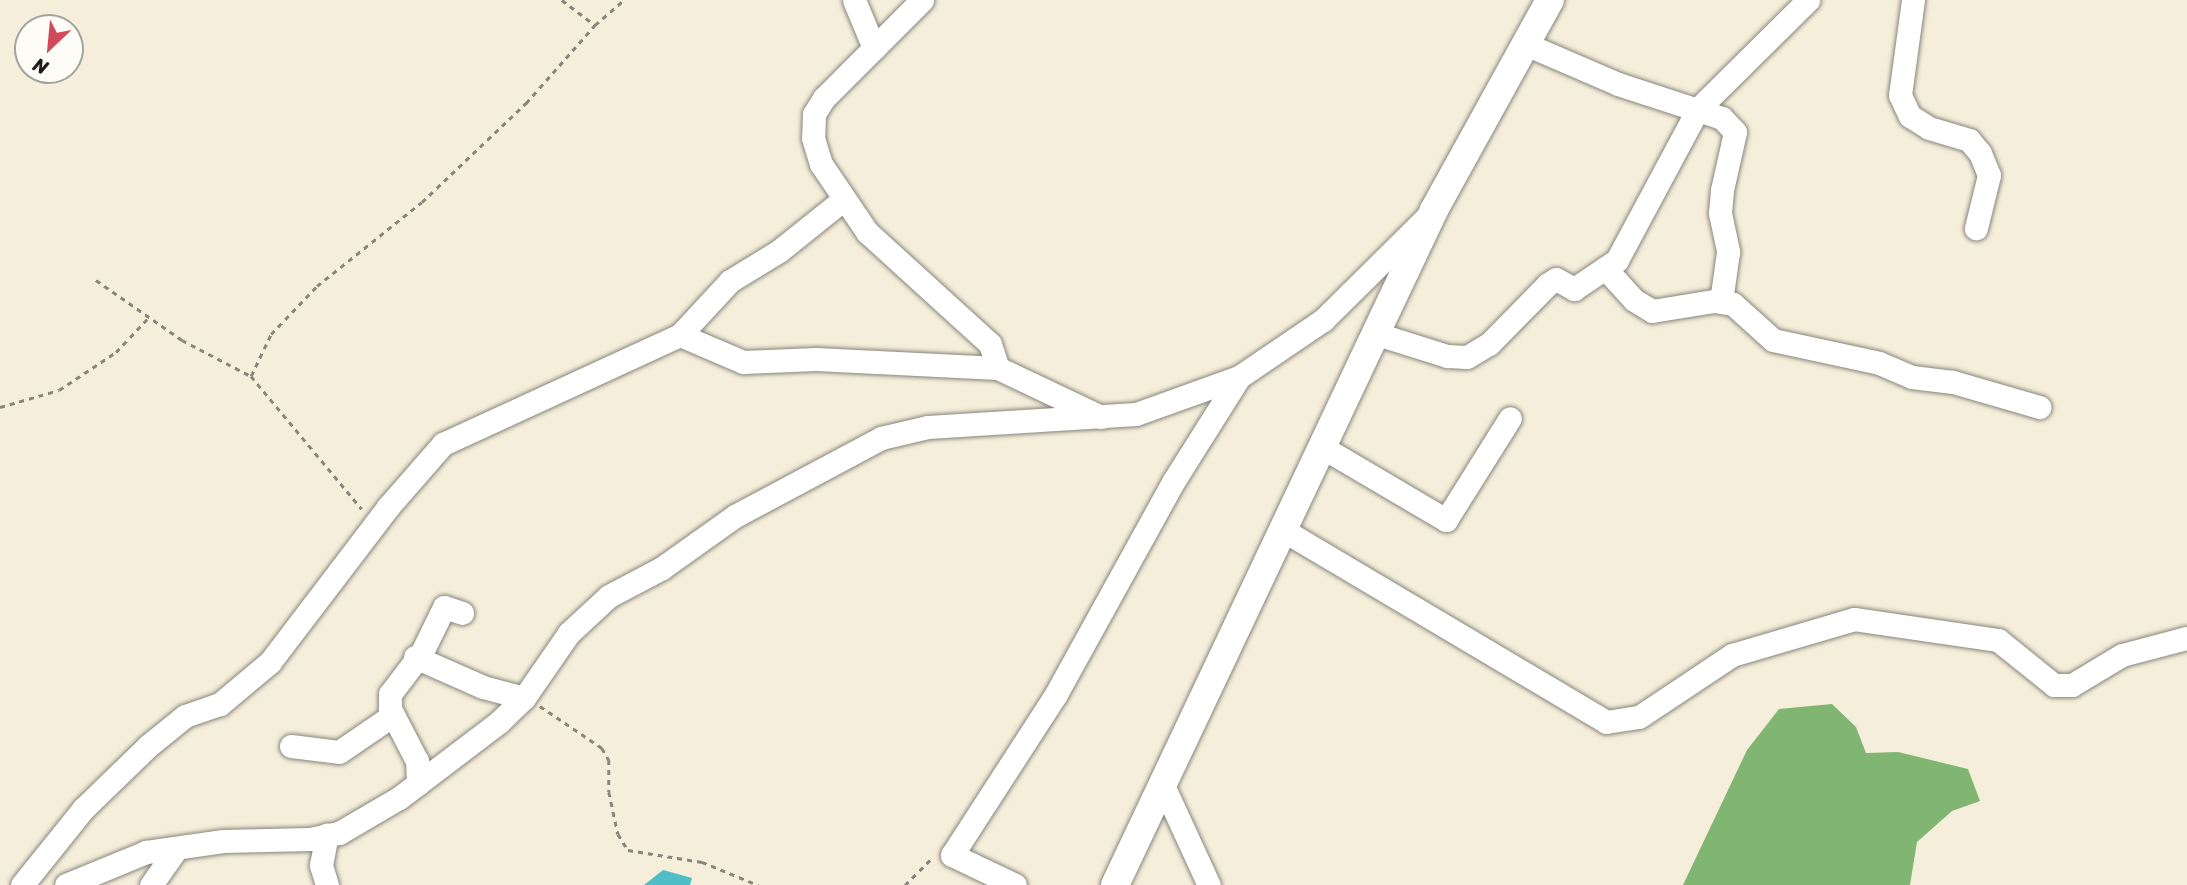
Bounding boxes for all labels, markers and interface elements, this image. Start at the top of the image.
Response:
north arrow [14,14,84,84]
text: N [27,49,54,84]

